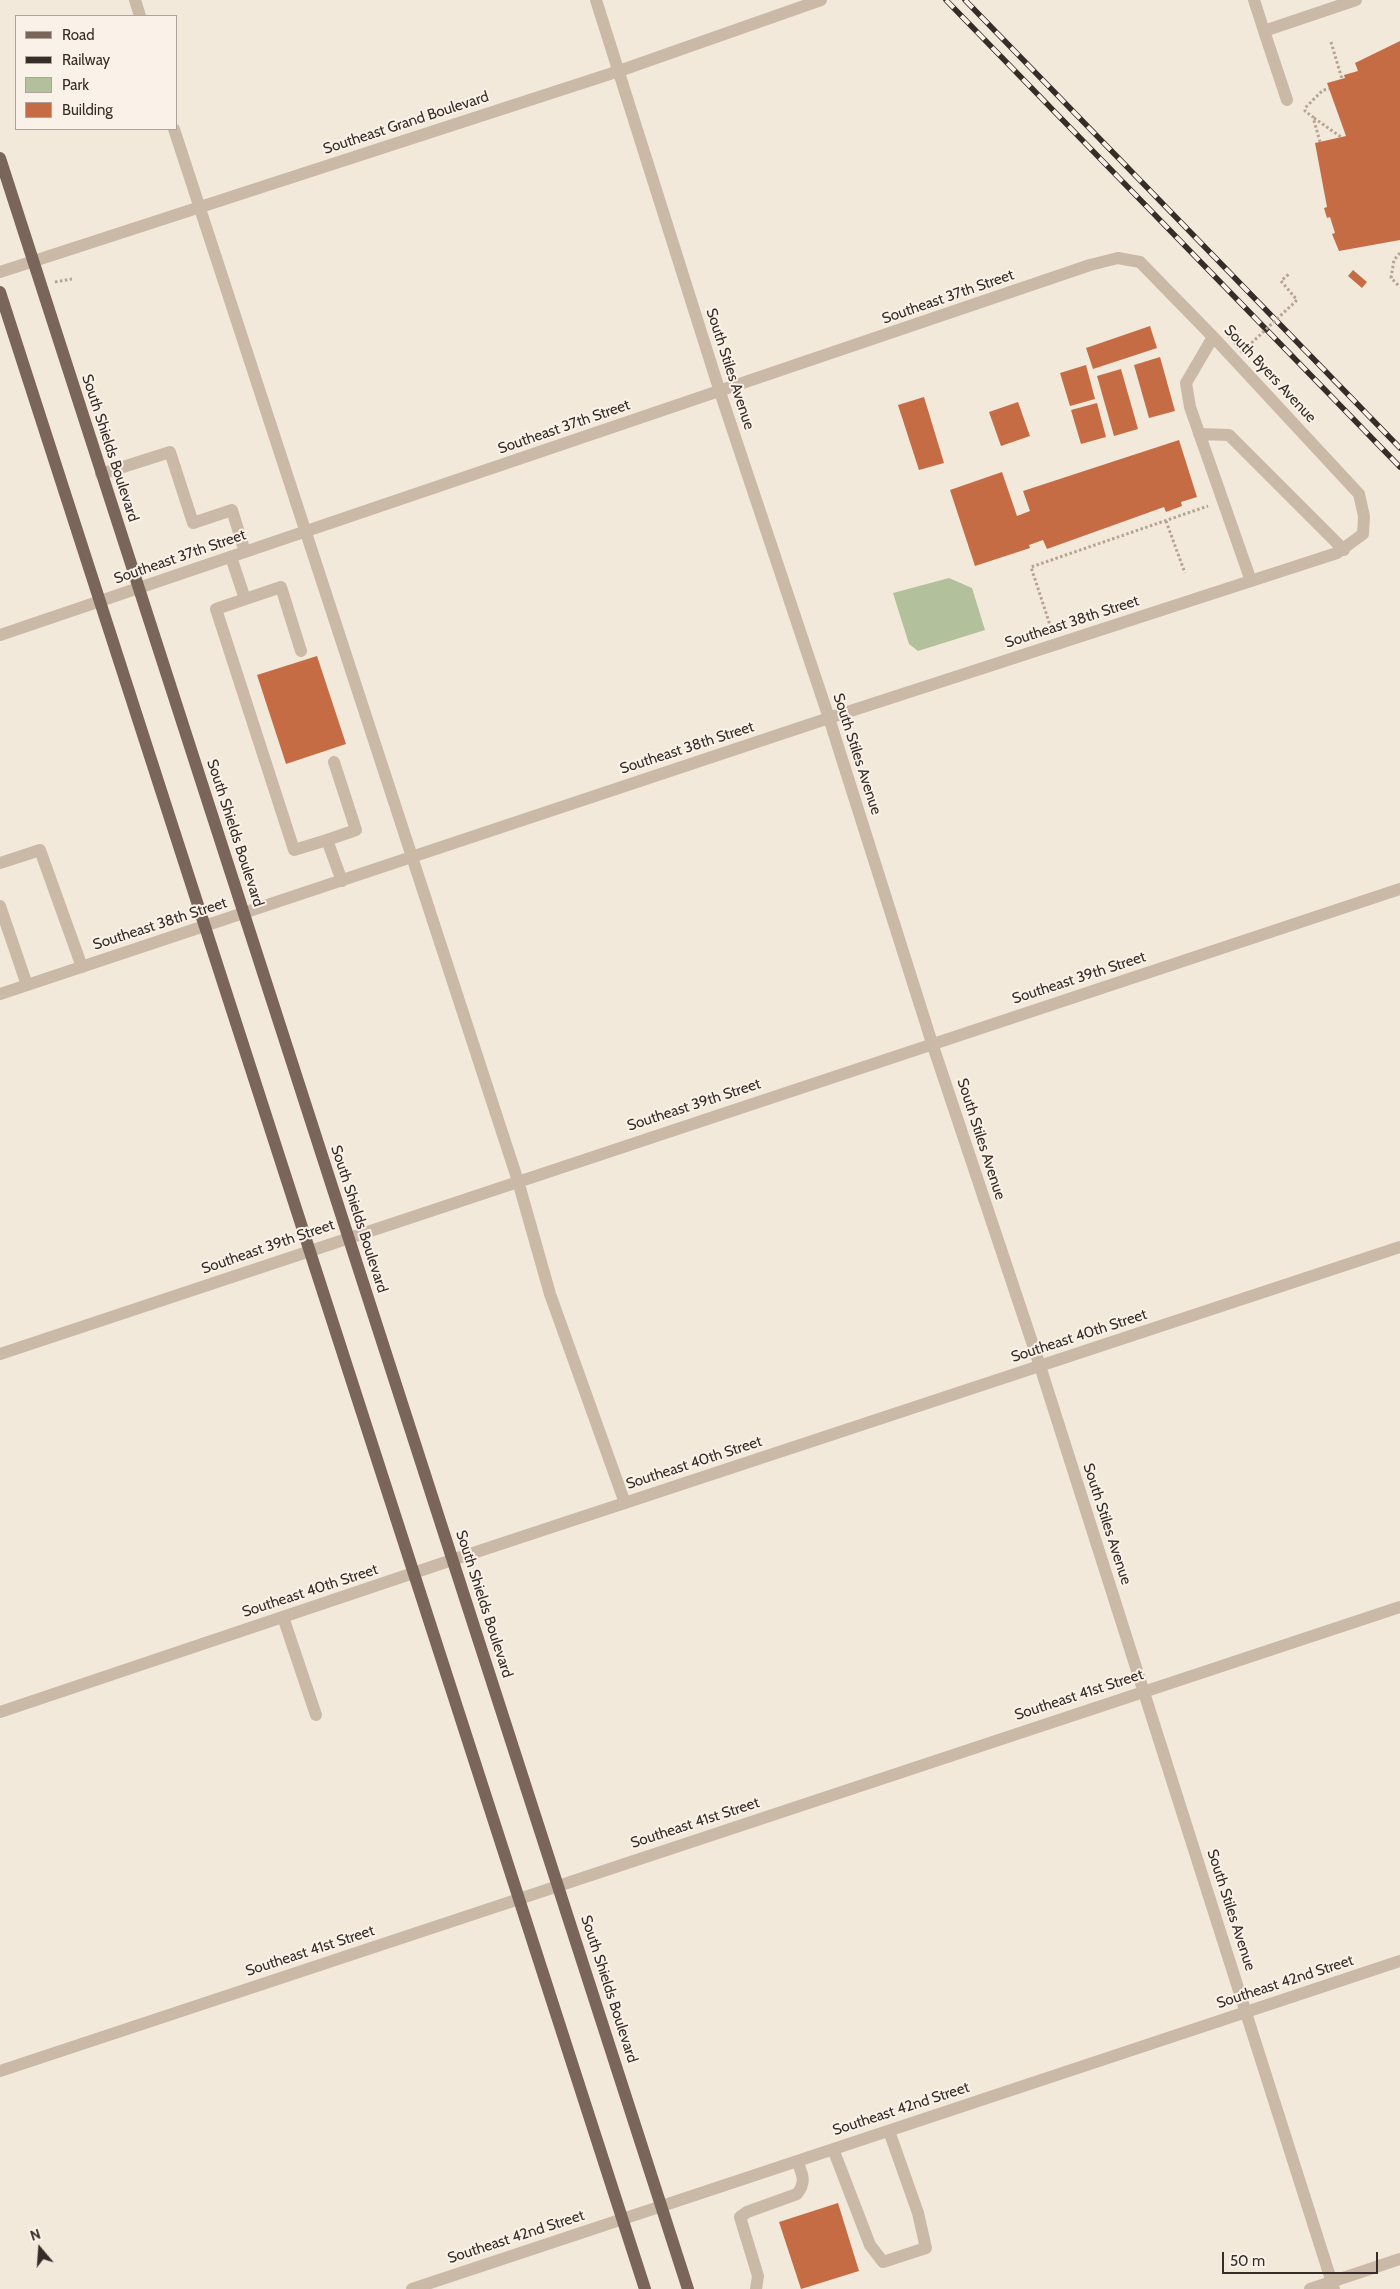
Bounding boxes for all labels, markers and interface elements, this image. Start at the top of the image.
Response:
legend [15,15,178,130]
text: Road [62,26,95,44]
text: Railway [62,51,110,69]
text: Park [62,76,89,94]
street label: Southeast Grand Boulevard [321,88,491,158]
text: Building [62,101,113,119]
street label: Southeast 37th Street [880,266,1016,328]
street label: South Stiles Avenue [702,306,758,432]
street label: South Byers Avenue [1220,321,1320,427]
street label: South Shields Boulevard [78,372,142,524]
street label: Southeast 37th Street [496,396,632,458]
street label: Southeast 37th Street [112,526,248,588]
street label: Southeast 38th Street [1003,592,1141,652]
street label: South Stiles Avenue [829,691,885,817]
street label: Southeast 38th Street [618,718,756,778]
street label: South Shields Boulevard [203,757,267,909]
street label: Southeast 38th Street [91,894,229,954]
street label: Southeast 39th Street [1010,948,1148,1008]
street label: Southeast 39th Street [625,1075,763,1135]
street label: South Stiles Avenue [953,1076,1009,1202]
street label: South Shields Boulevard [327,1143,391,1295]
street label: Southeast 39th Street [199,1216,337,1278]
street label: Southeast 40th Street [1009,1306,1149,1366]
street label: Southeast 40th Street [624,1433,764,1493]
street label: South Stiles Avenue [1079,1461,1135,1587]
street label: South Shields Boulevard [452,1528,516,1680]
street label: Southeast 40th Street [240,1561,380,1621]
street label: Southeast 41st Street [1012,1666,1146,1724]
street label: Southeast 41st Street [628,1794,762,1852]
street label: South Stiles Avenue [1203,1847,1259,1973]
street label: South Shields Boulevard [577,1913,641,2065]
street label: Southeast 41st Street [243,1922,377,1980]
street label: Southeast 42nd Street [1214,1951,1356,2013]
street label: Southeast 42nd Street [830,2078,972,2140]
street label: Southeast 42nd Street [445,2206,587,2268]
north arrow [15,2224,65,2274]
text: N [28,2225,43,2245]
scale bar [1225,2242,1381,2274]
text: 50 m [1230,2252,1265,2270]

